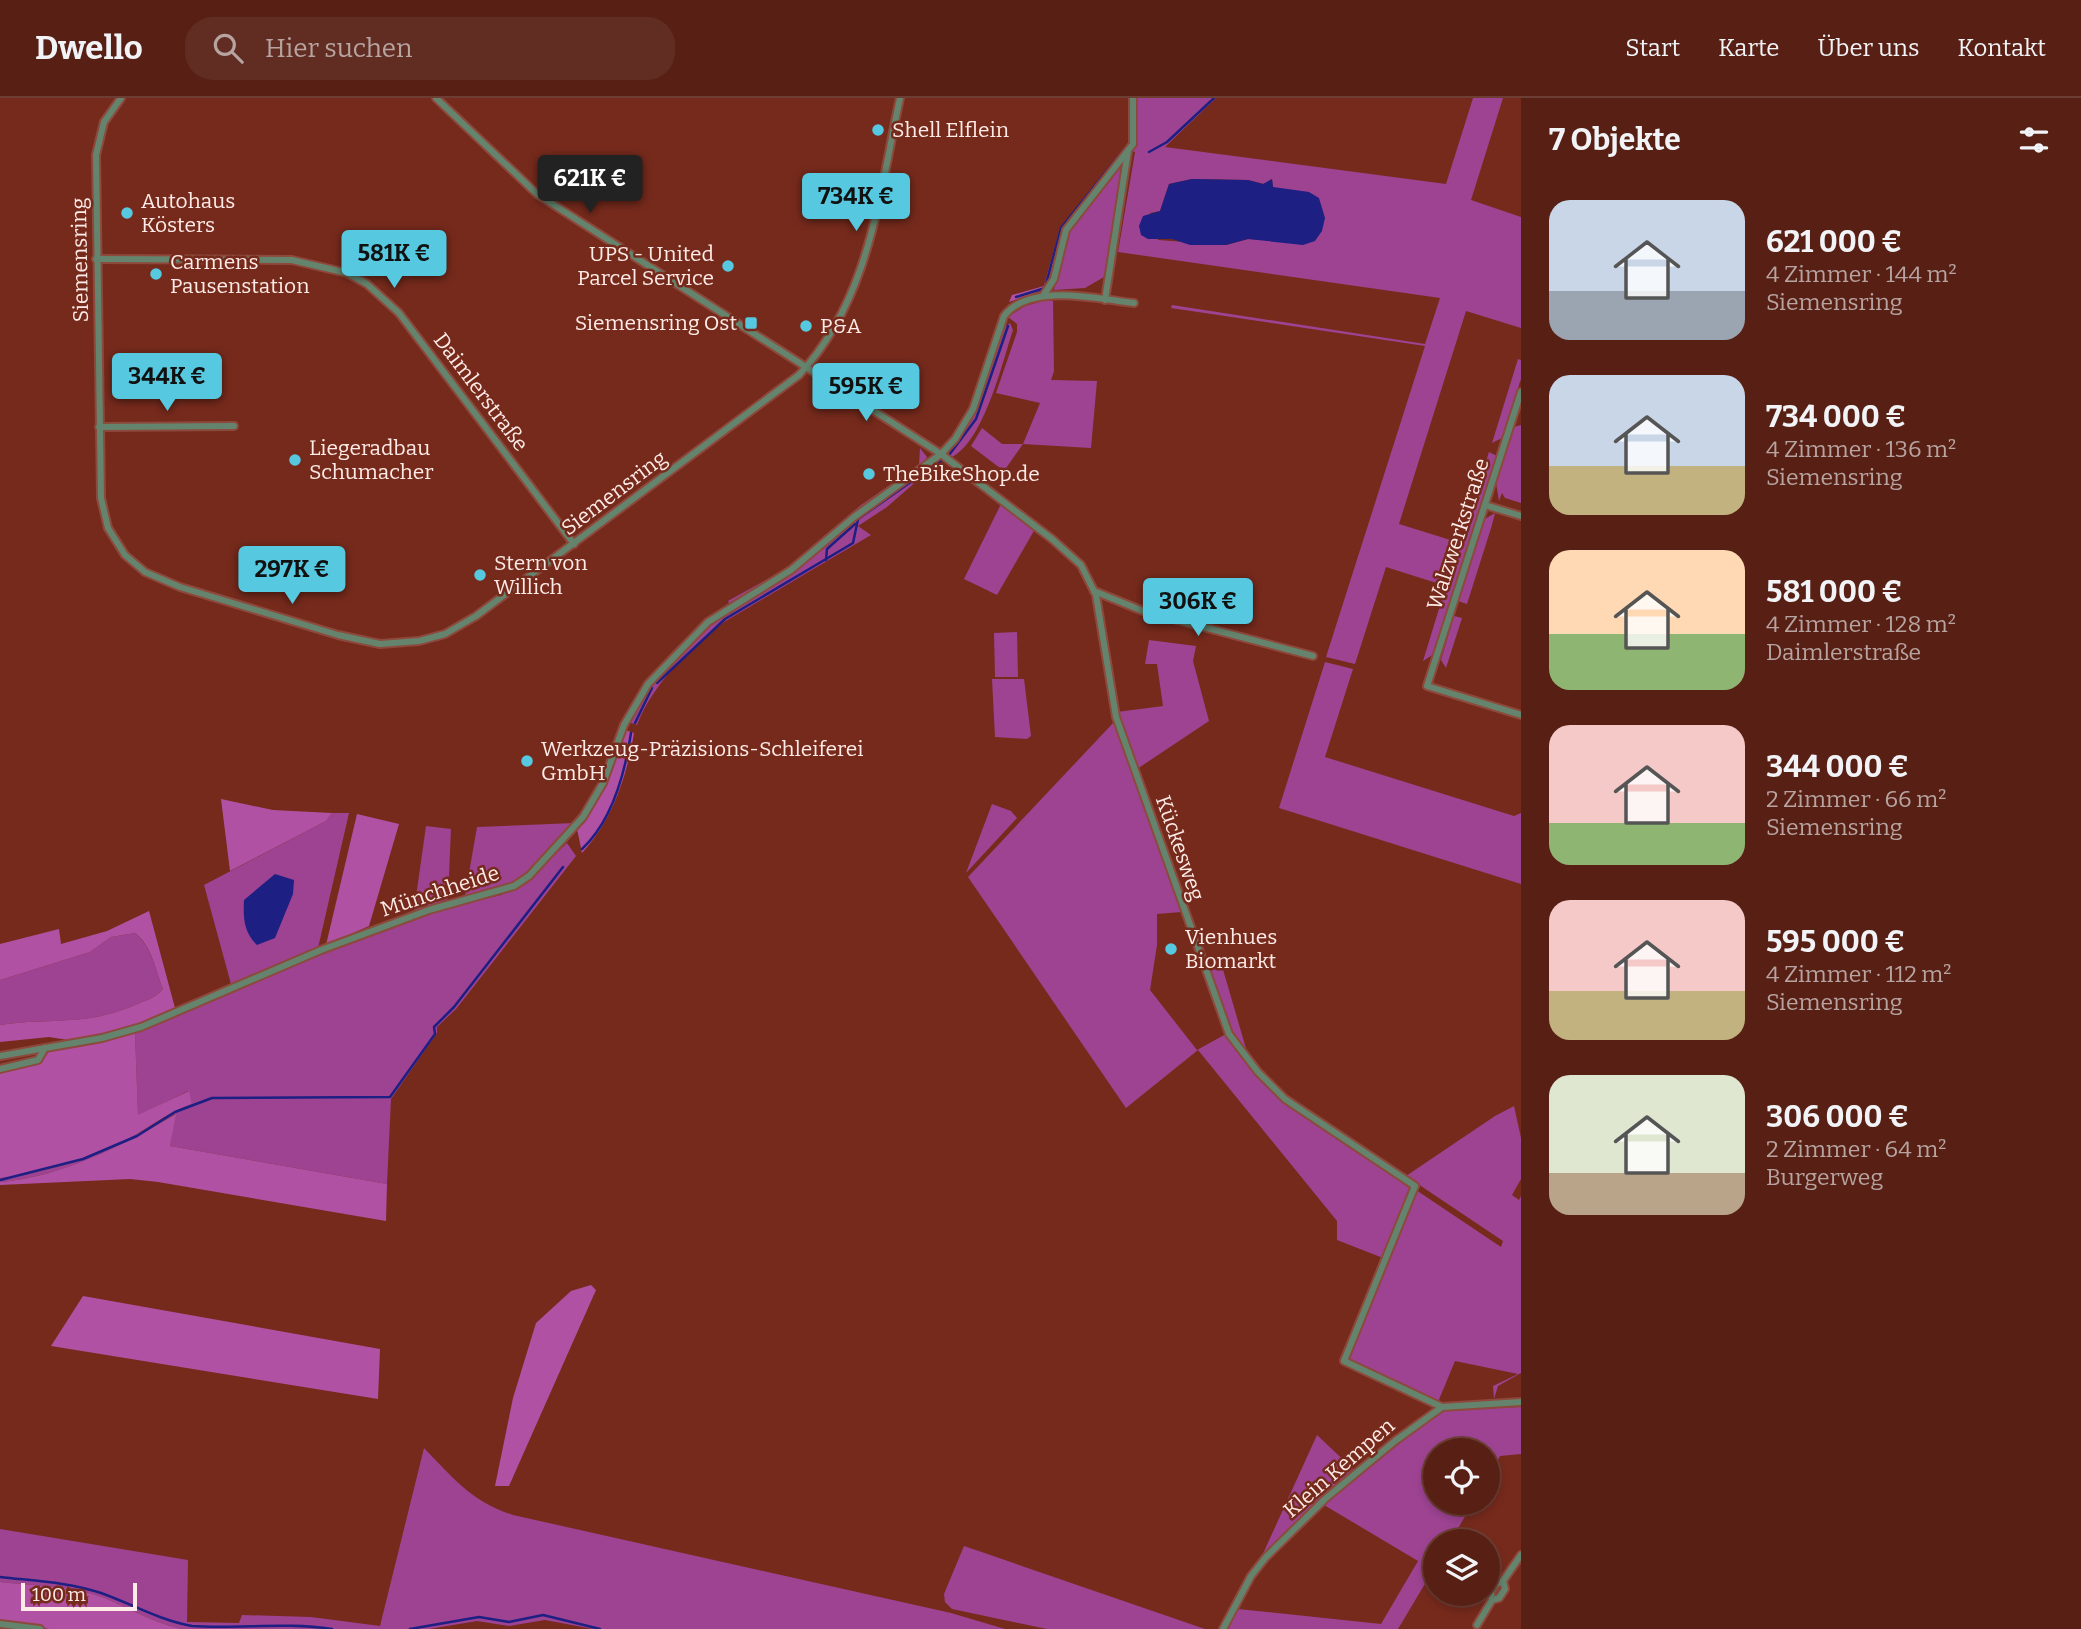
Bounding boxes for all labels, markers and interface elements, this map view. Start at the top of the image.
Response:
search box [185,17,675,80]
text: Dwello [35,28,143,68]
icon: search [209,29,247,67]
text: Hier suchen [265,33,413,64]
text: Start [1625,34,1680,62]
text: Karte [1718,34,1780,62]
text: Über uns [1818,34,1920,62]
text: Kontakt [1958,34,2046,62]
place label: Shell Elflein [892,117,1009,143]
icon: filters [2015,121,2053,159]
marker: Shell Elflein [870,122,886,138]
text: 7 Objekte [1549,122,1681,158]
pin: 621K € [533,156,647,215]
text: 621K € [554,164,626,192]
pin: 734K € [799,174,913,233]
text: 734K € [818,182,894,210]
place label: Autohaus Kösters [141,188,235,238]
street label: Siemensring [66,197,94,323]
marker: Autohaus Kösters [119,205,135,221]
text: 621 000 € [1766,224,1902,260]
icon: home [1605,228,1689,312]
pin: 581K € [337,230,451,290]
text: 581K € [357,239,431,267]
place label: UPS - United Parcel Service [577,241,714,291]
place label: Carmens Pausenstation [170,249,309,299]
marker: UPS - United Parcel Service [720,258,736,274]
text: 4 Zimmer · 144 m² [1766,260,1957,288]
marker: Carmens Pausenstation [148,266,164,282]
text: Siemensring [1766,288,1903,316]
place label: Siemensring Ost [575,310,737,336]
place label: P&A [820,313,861,339]
marker: Siemensring Ost [743,315,759,331]
marker: P&A [798,318,814,334]
street label: Daimlerstraße [428,328,534,456]
pin: 344K € [110,354,224,413]
text: 344K € [128,362,206,390]
pin: 595K € [809,364,923,423]
text: 595K € [828,372,904,400]
text: 734 000 € [1766,399,1906,435]
icon: home [1605,403,1689,487]
place label: Liegeradbau Schumacher [309,435,434,485]
text: 4 Zimmer · 136 m² [1766,435,1956,463]
street label: Siemensring [556,445,672,541]
marker: Liegeradbau Schumacher [287,452,303,468]
street label: Walzwerkstraße [1421,455,1495,613]
place label: TheBikeShop.de [883,461,1040,487]
text: Siemensring [1766,463,1903,491]
marker: TheBikeShop.de [861,466,877,482]
pin: 297K € [235,546,349,606]
place label: Stern von Willich [494,550,588,600]
text: 297K € [254,555,330,583]
marker: Stern von Willich [472,567,488,583]
text: 581 000 € [1766,574,1902,610]
pin: 306K € [1141,578,1255,638]
icon: home [1605,578,1689,662]
text: 306K € [1159,587,1237,615]
text: 4 Zimmer · 128 m² [1766,610,1956,638]
text: Daimlerstraße [1766,638,1921,666]
place label: Werkzeug-Präzisions-Schleiferei GmbH [541,736,864,786]
text: 344 000 € [1766,749,1909,785]
marker: Werkzeug-Präzisions-Schleiferei GmbH [519,753,535,769]
icon: home [1605,753,1689,837]
text: 2 Zimmer · 66 m² [1766,785,1946,813]
street label: Kückesweg [1150,792,1210,904]
text: Siemensring [1766,813,1903,841]
street label: Münchheide [377,860,503,922]
place label: Vienhues Biomarkt [1185,924,1277,974]
text: 595 000 € [1766,924,1905,960]
icon: home [1605,928,1689,1012]
marker: Vienhues Biomarkt [1163,941,1179,957]
text: 4 Zimmer · 112 m² [1766,960,1951,988]
text: Siemensring [1766,988,1903,1016]
text: 306 000 € [1766,1099,1909,1135]
icon: home [1605,1103,1689,1187]
text: 2 Zimmer · 64 m² [1766,1135,1946,1163]
text: Burgerweg [1766,1163,1883,1191]
street label: Klein Kempen [1278,1413,1400,1523]
map controls [1423,1438,1500,1606]
button: locate [1423,1438,1500,1515]
button: layers [1423,1529,1500,1606]
scale bar [21,1580,136,1612]
text: 100 m [32,1583,86,1606]

